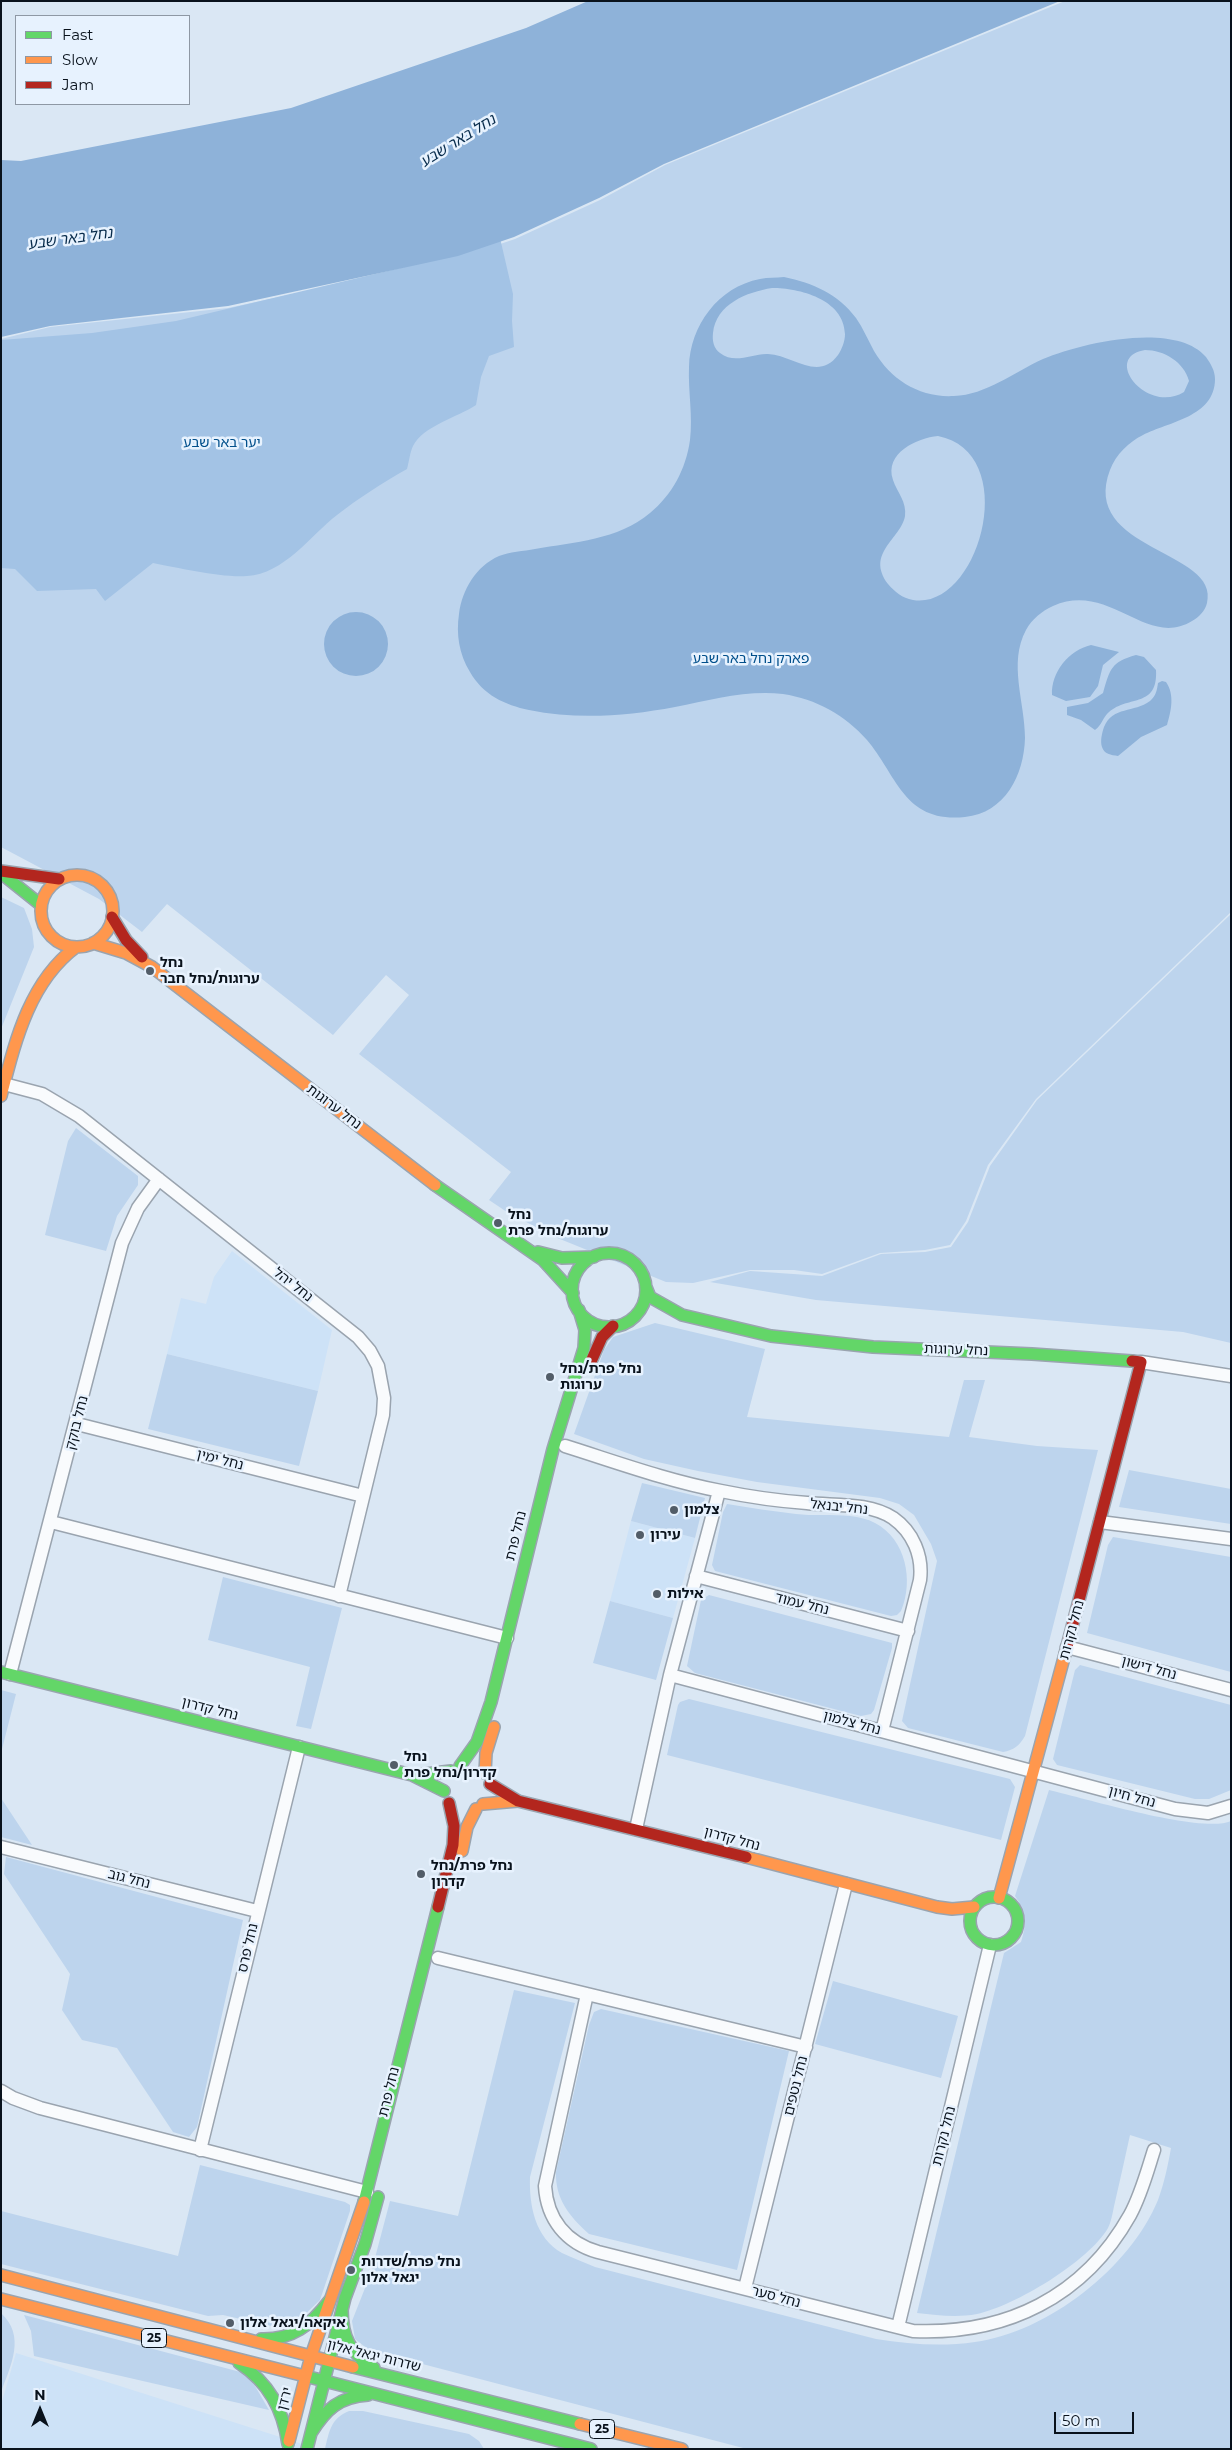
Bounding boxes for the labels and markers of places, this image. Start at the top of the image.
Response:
place label: נחל ערוגות/נחל חבר [160,955,260,988]
marker: נחל ערוגות/נחל חבר [144,965,156,977]
place label: נחל ערוגות/נחל פרת [508,1207,608,1240]
marker: נחל ערוגות/נחל פרת [492,1217,504,1229]
place label: נחל פרת/נחל ערוגות [560,1361,642,1394]
marker: נחל פרת/נחל ערוגות [544,1371,556,1383]
place label: צלמון [684,1502,720,1518]
marker: צלמון [668,1504,680,1516]
place label: עירון [650,1527,680,1543]
marker: עירון [634,1529,646,1541]
place label: אילות [667,1586,703,1602]
marker: אילות [651,1588,663,1600]
place label: נחל קדרון/נחל פרת [404,1749,497,1781]
marker: נחל קדרון/נחל פרת [388,1759,400,1771]
place label: נחל פרת/נחל קדרון [431,1858,513,1890]
marker: נחל פרת/נחל קדרון [415,1868,427,1880]
place label: נחל פרת/שדרות יגאל אלון [361,2254,461,2286]
marker: נחל פרת/שדרות יגאל אלון [345,2264,357,2276]
place label: איקאה/יגאל אלון [240,2315,346,2331]
marker: איקאה/יגאל אלון [224,2317,236,2329]

